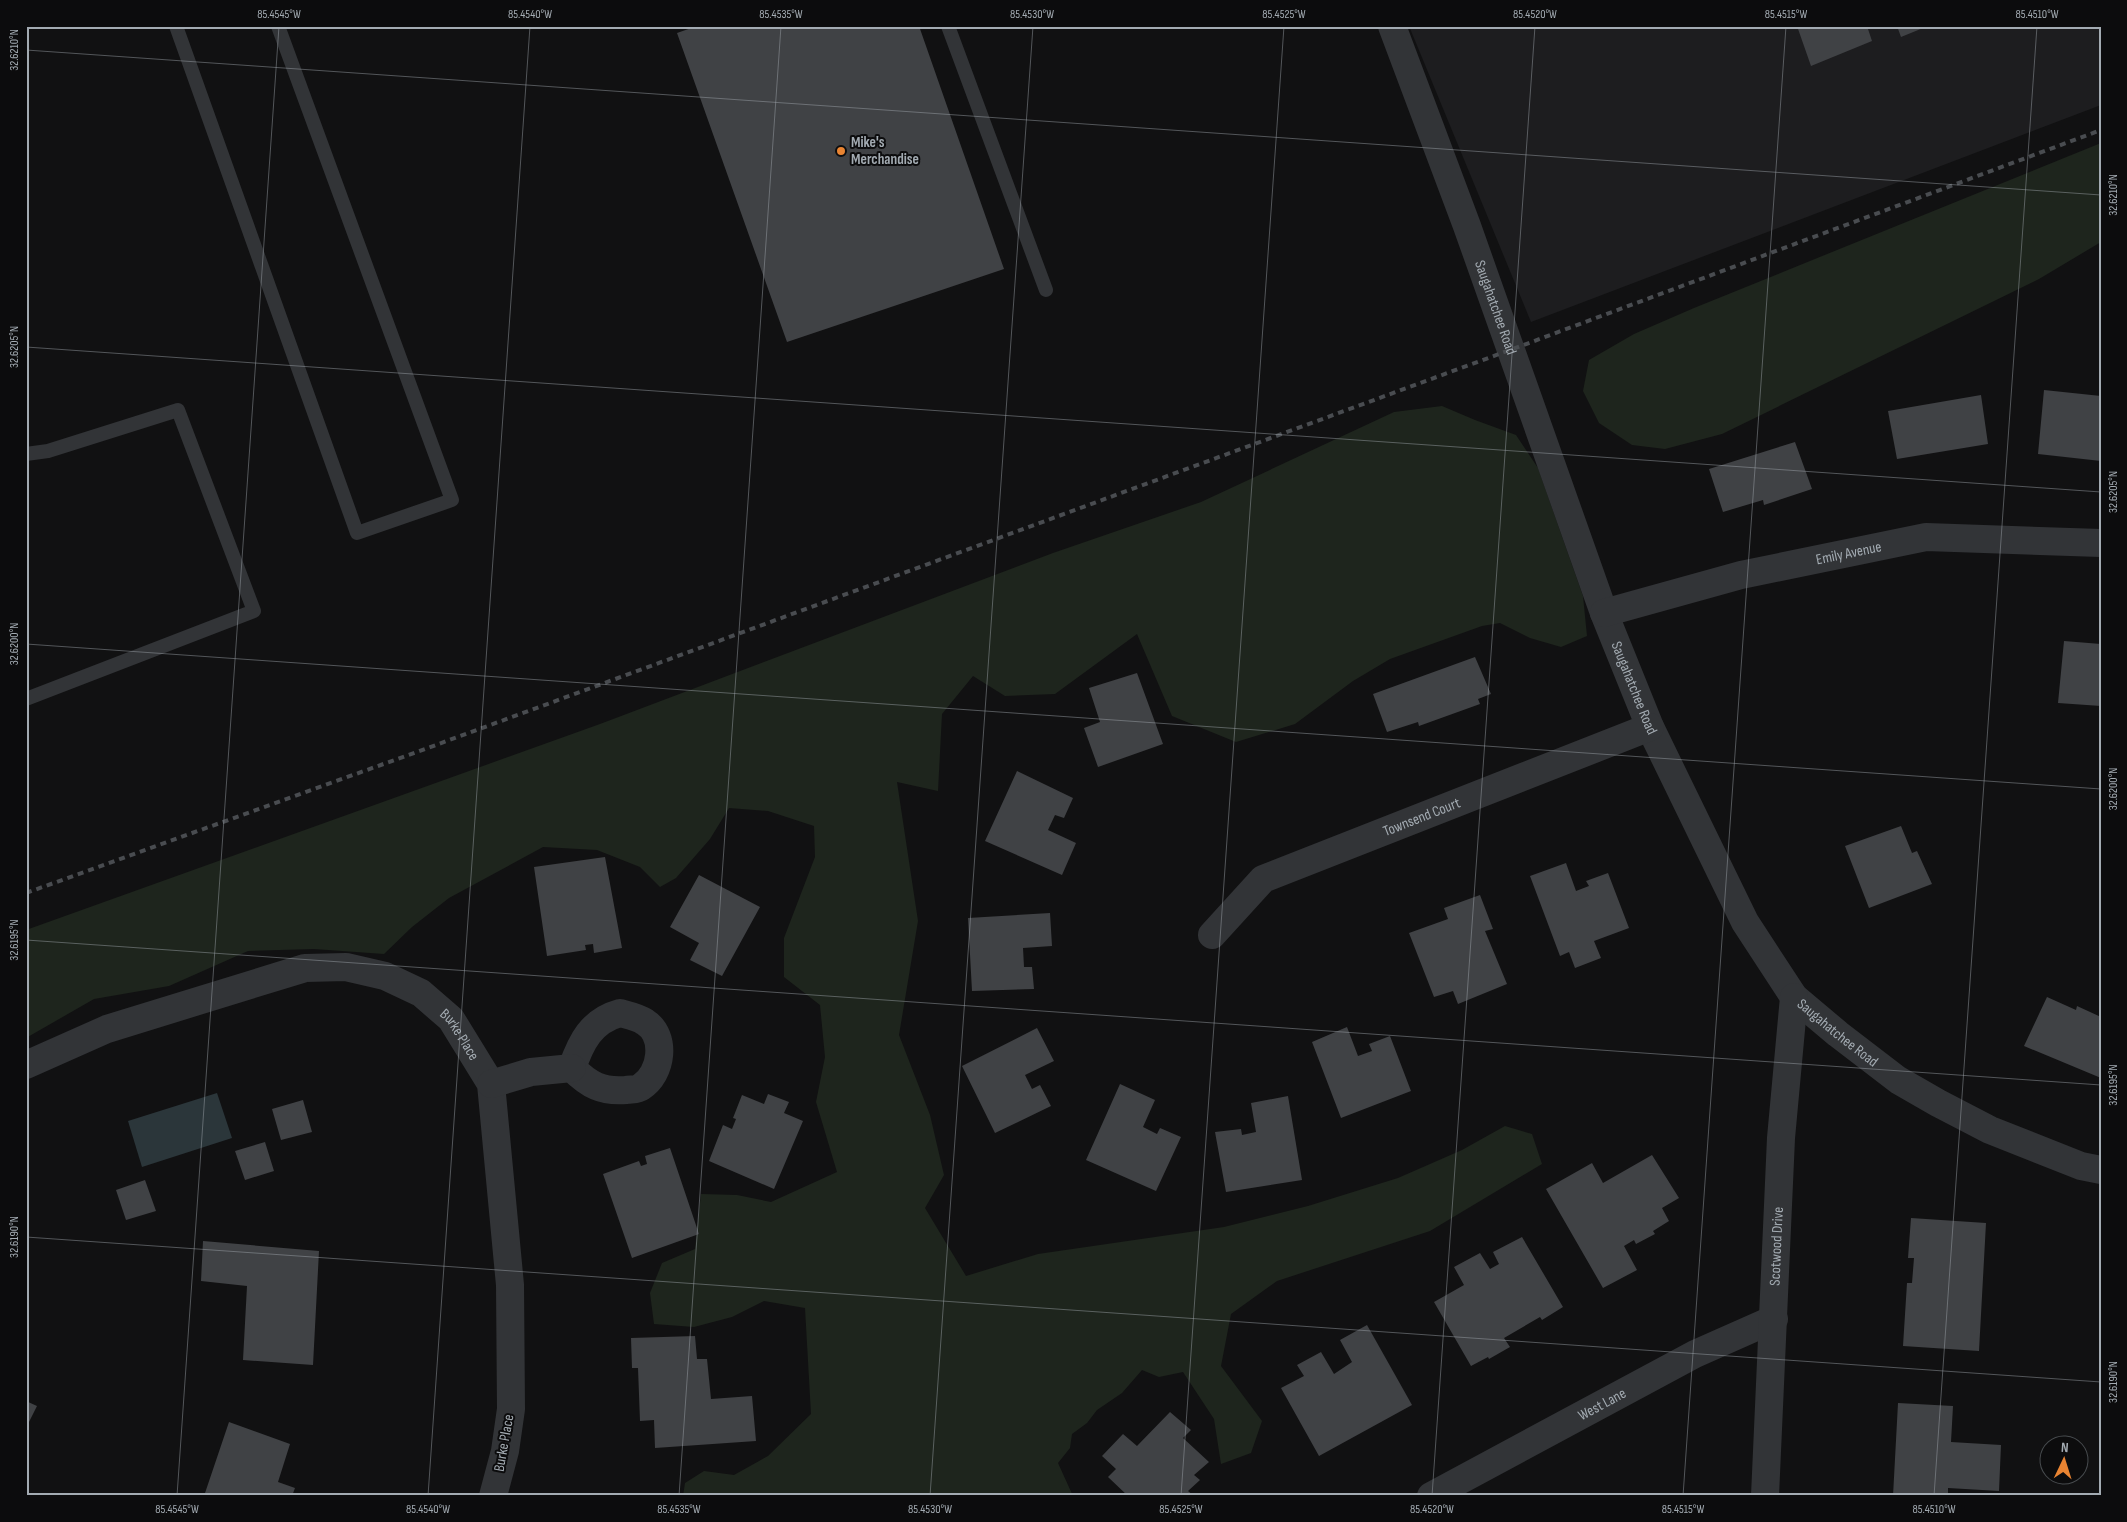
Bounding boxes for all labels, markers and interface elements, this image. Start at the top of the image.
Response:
text: 85.4545°W [257,7,301,22]
text: 85.4540°W [508,7,552,22]
text: 85.4535°W [759,7,803,22]
text: 85.4530°W [1010,7,1054,22]
text: 85.4525°W [1262,7,1306,22]
text: 85.4520°W [1513,7,1557,22]
text: 85.4515°W [1765,7,1807,22]
text: 85.4510°W [2015,7,2059,22]
text: 32.6210°N [7,29,22,71]
place label: Mike's Merchandise [851,133,919,169]
marker: Mike's Merchandise [835,145,847,157]
text: 32.6210°N [2106,174,2121,216]
street label: Saugahatchee Road [1470,258,1521,357]
text: 32.6205°N [7,326,22,368]
text: 32.6205°N [2106,471,2121,513]
street label: Emily Avenue [1814,537,1883,569]
text: 32.6200°N [7,623,22,665]
street label: Saugahatchee Road [1607,639,1662,738]
text: 32.6200°N [2106,768,2121,810]
street label: Townsend Court [1380,793,1463,840]
text: 32.6195°N [7,919,22,961]
street label: Saugahatchee Road [1793,994,1882,1071]
street label: Burke Place [436,1004,484,1064]
text: 32.6195°N [2106,1064,2121,1106]
street label: Scotwood Drive [1765,1206,1787,1286]
text: 32.6190°N [7,1216,22,1258]
text: 32.6190°N [2106,1361,2121,1403]
street label: West Lane [1575,1383,1629,1425]
street label: Burke Place [490,1413,518,1473]
north arrow [2040,1434,2090,1484]
text: N [2061,1439,2069,1456]
text: 85.4545°W [155,1502,199,1517]
text: 85.4540°W [406,1502,450,1517]
text: 85.4535°W [657,1502,701,1517]
text: 85.4530°W [908,1502,952,1517]
text: 85.4525°W [1159,1502,1203,1517]
text: 85.4520°W [1410,1502,1454,1517]
text: 85.4515°W [1662,1502,1704,1517]
text: 85.4510°W [1912,1502,1956,1517]

